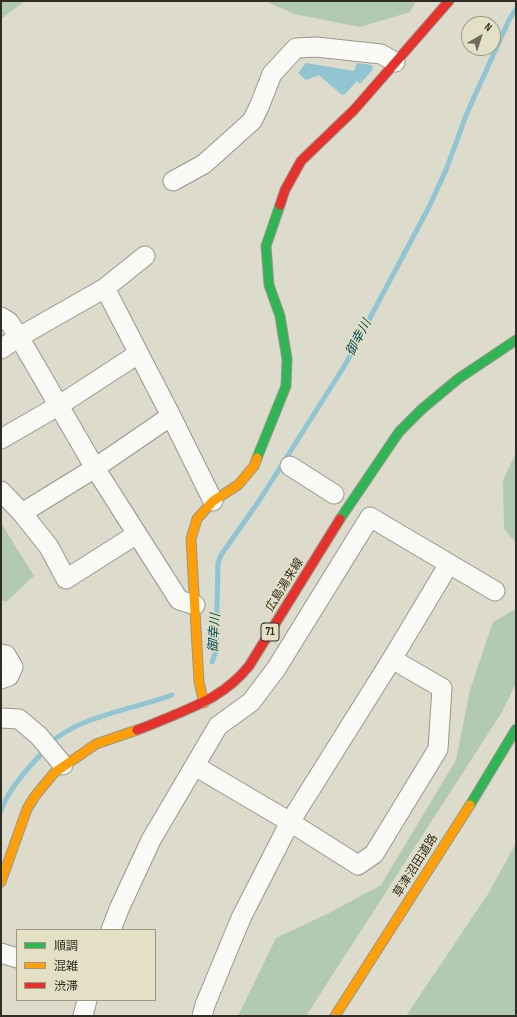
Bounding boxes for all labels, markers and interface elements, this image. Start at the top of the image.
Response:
north arrow [461,16,501,56]
text: N [482,20,495,34]
water label: 御幸川 [343,317,375,359]
street label: 広島湯来線 [263,556,307,614]
water label: 御幸川 [206,613,224,653]
road number: 71 [261,623,279,641]
street label: 草津沼田道路 [391,832,441,900]
legend [16,929,156,1001]
text: 順調 [54,939,78,954]
text: 混雑 [54,959,78,974]
text: 渋滞 [54,979,78,994]

